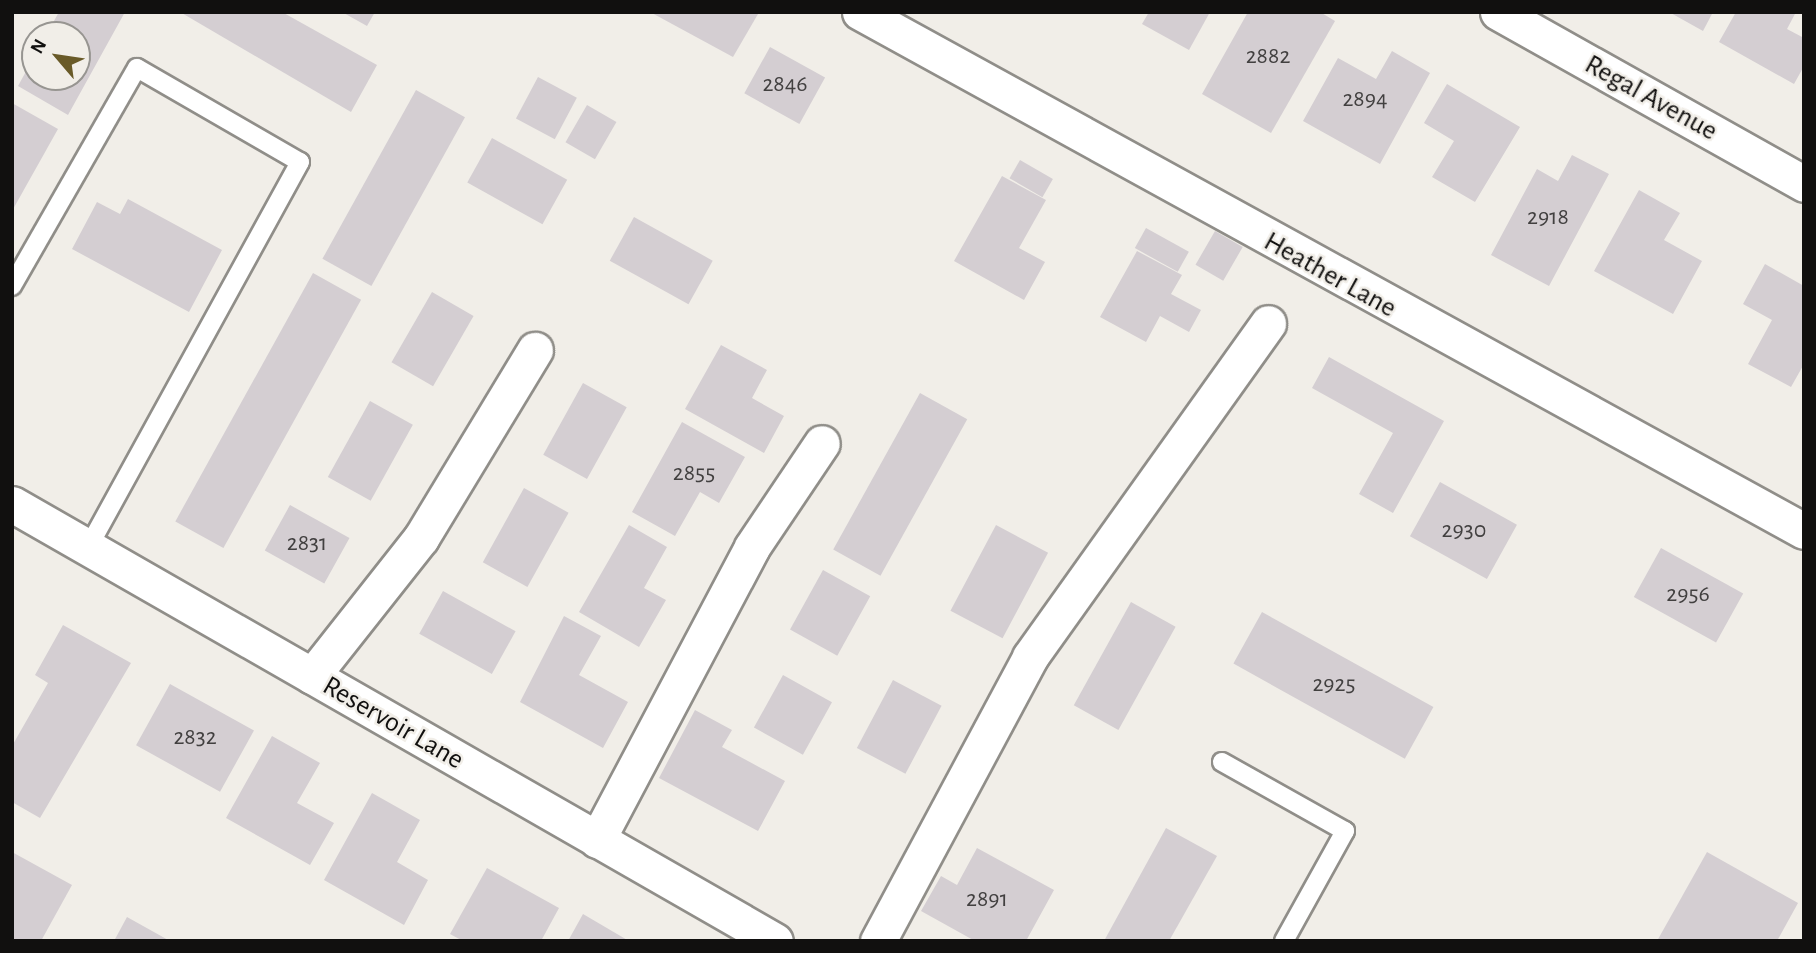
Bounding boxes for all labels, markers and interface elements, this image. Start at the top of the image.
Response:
north arrow [21,21,91,91]
text: N [27,36,50,57]
house number: 2882 [1246,43,1290,71]
street label: Regal Avenue [1579,48,1723,148]
house number: 2846 [762,71,808,99]
house number: 2894 [1342,86,1388,114]
house number: 2918 [1527,204,1569,232]
street label: Heather Lane [1258,225,1402,325]
house number: 2855 [673,460,715,488]
house number: 2930 [1442,517,1486,545]
house number: 2831 [287,530,327,558]
house number: 2956 [1666,581,1710,609]
street label: Reservoir Lane [316,669,470,777]
house number: 2925 [1312,671,1356,699]
house number: 2832 [173,724,217,752]
house number: 2891 [966,886,1008,914]

